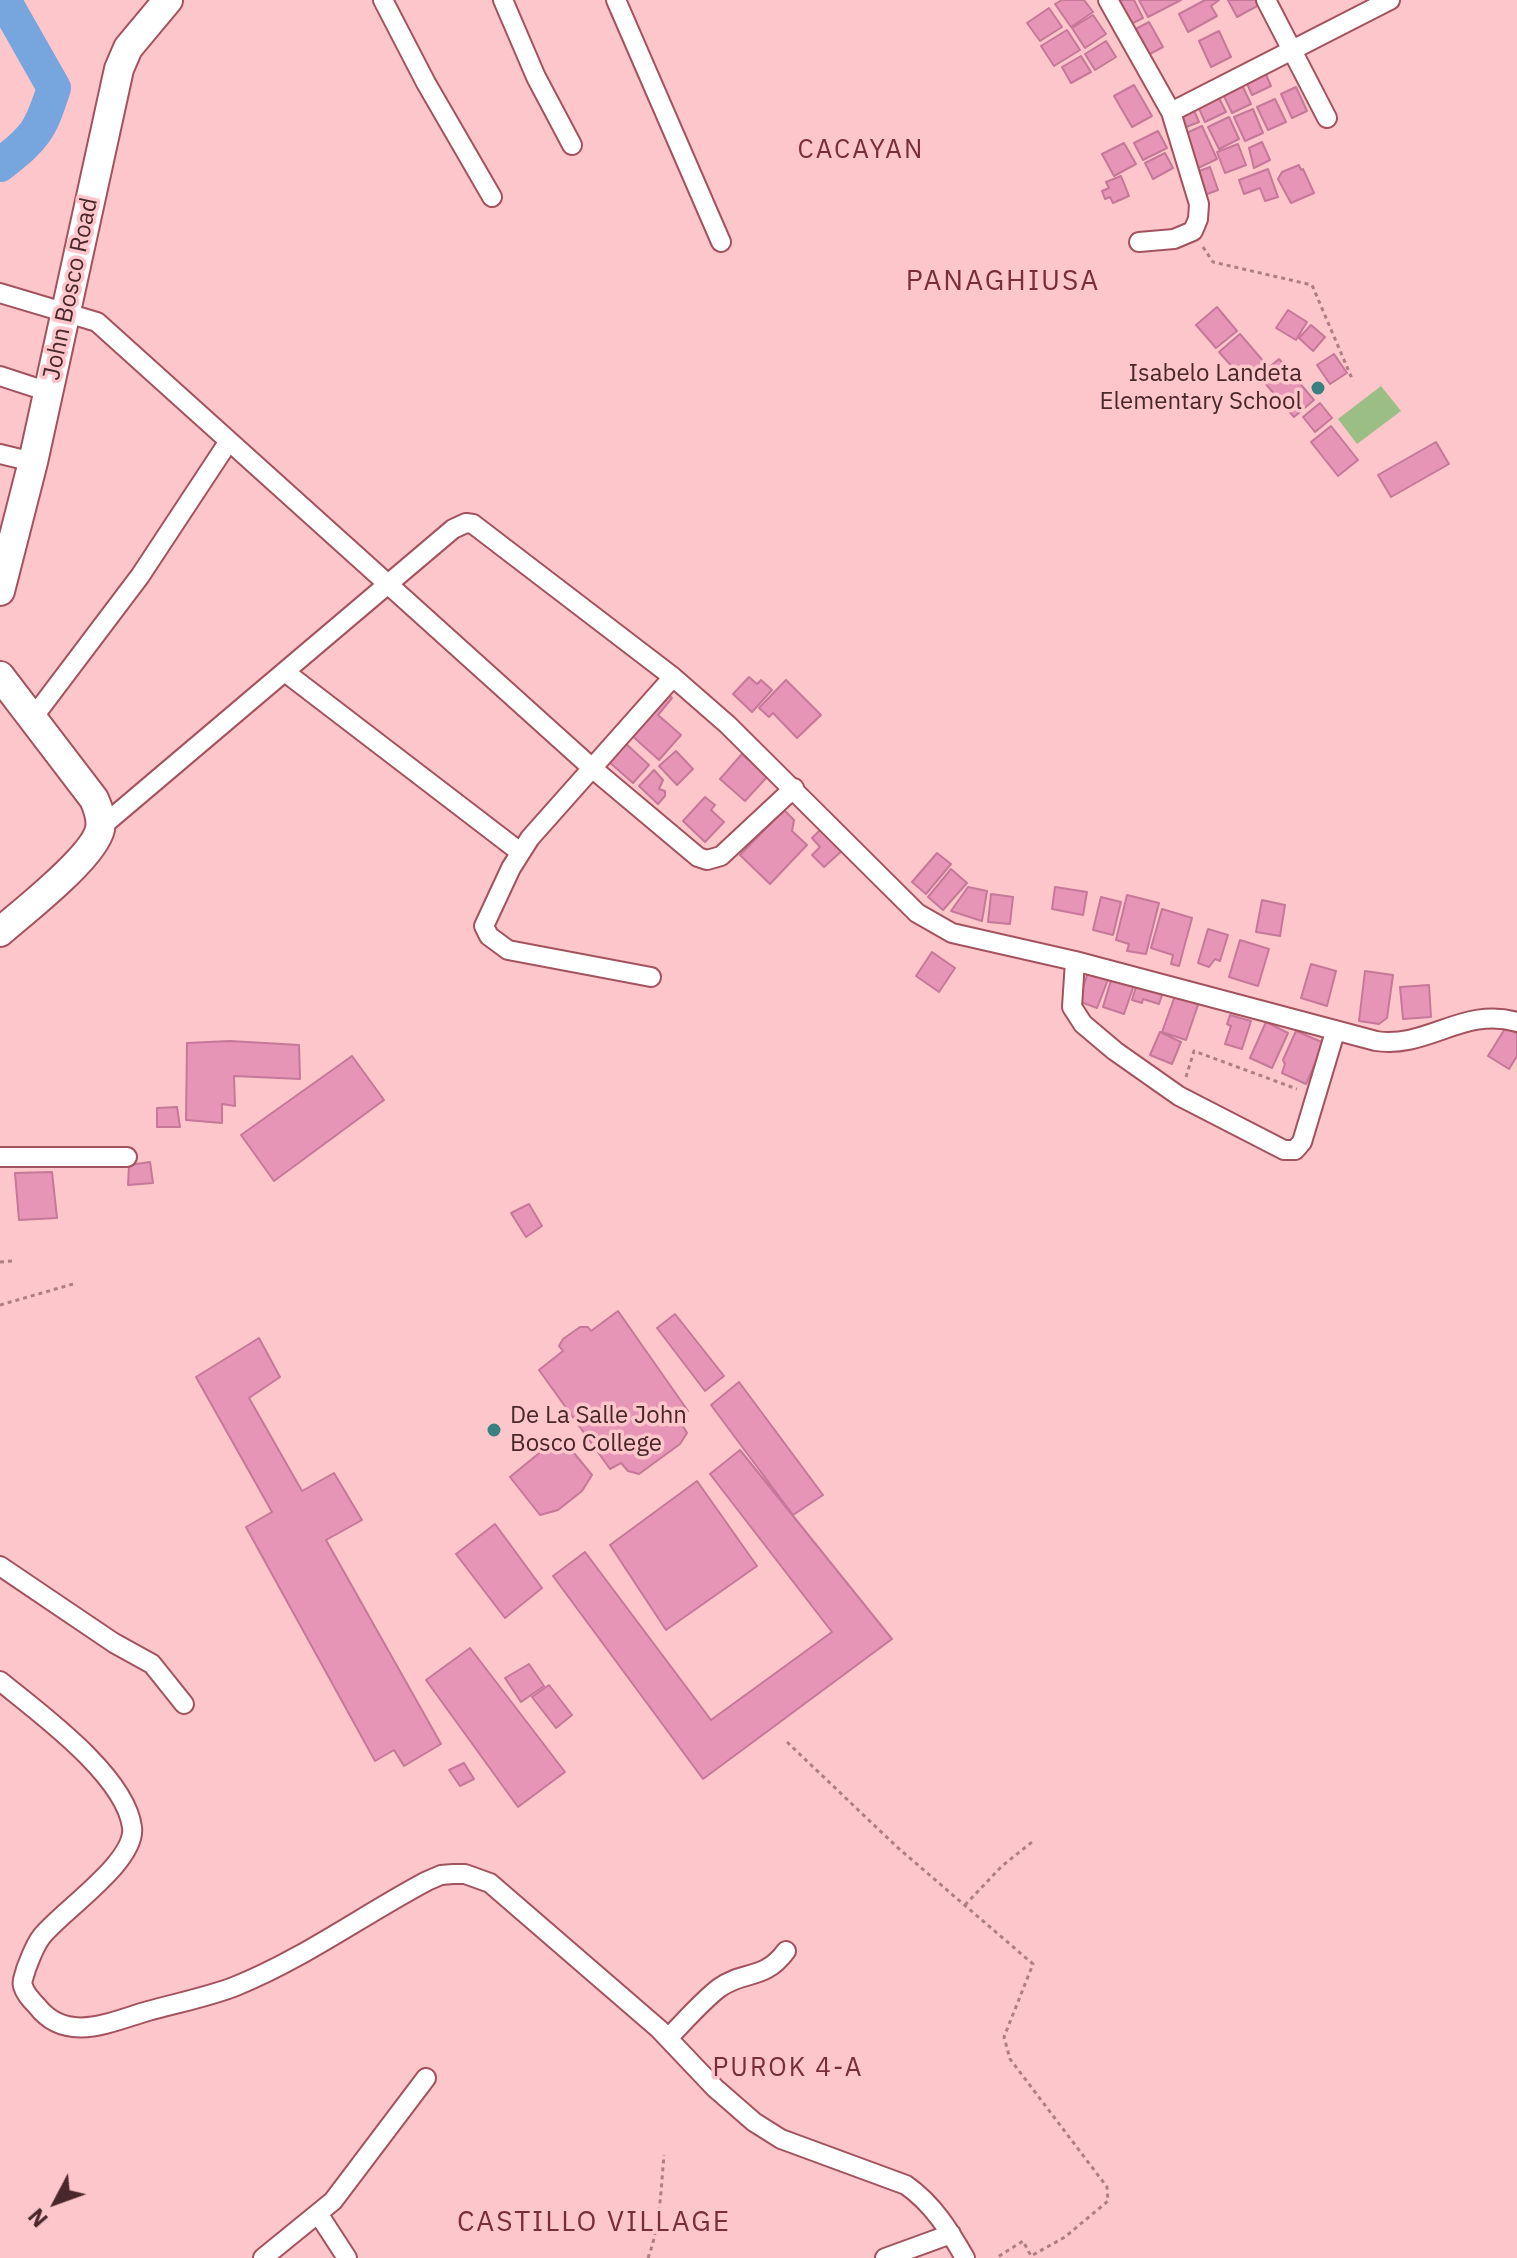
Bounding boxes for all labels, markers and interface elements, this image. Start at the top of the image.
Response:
district label: CACAYAN [798,134,924,166]
street label: John Bosco Road [38,195,104,383]
district label: PANAGHIUSA [906,265,1100,299]
place label: Isabelo Landeta Elementary School [1100,360,1302,416]
marker: Isabelo Landeta Elementary School [1309,379,1327,397]
place label: De La Salle John Bosco College [510,1402,687,1458]
marker: De La Salle John Bosco College [485,1421,503,1439]
district label: PUROK 4-A [713,2052,863,2084]
north arrow [16,2162,96,2242]
text: N [21,2203,54,2234]
district label: CASTILLO VILLAGE [457,2206,731,2240]

